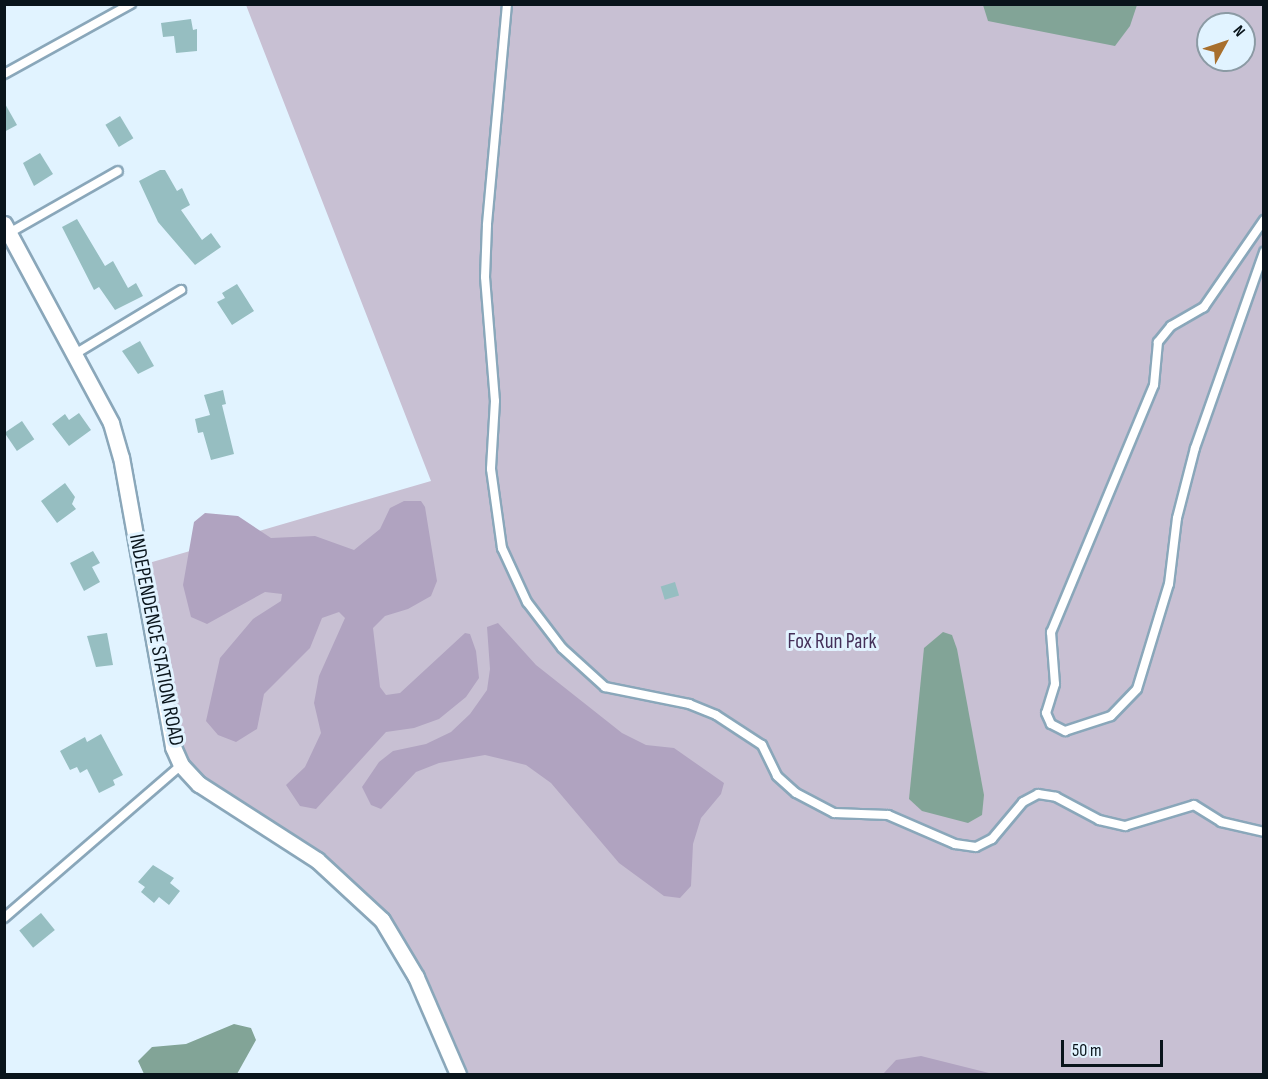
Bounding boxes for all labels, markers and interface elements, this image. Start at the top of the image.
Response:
north arrow [1196,12,1256,72]
text: N [1229,22,1249,41]
street label: INDEPENDENCE STATION ROAD [123,532,189,748]
park label: Fox Run Park [788,629,876,655]
scale bar [1064,1028,1166,1066]
text: 50 m [1072,1040,1102,1061]

